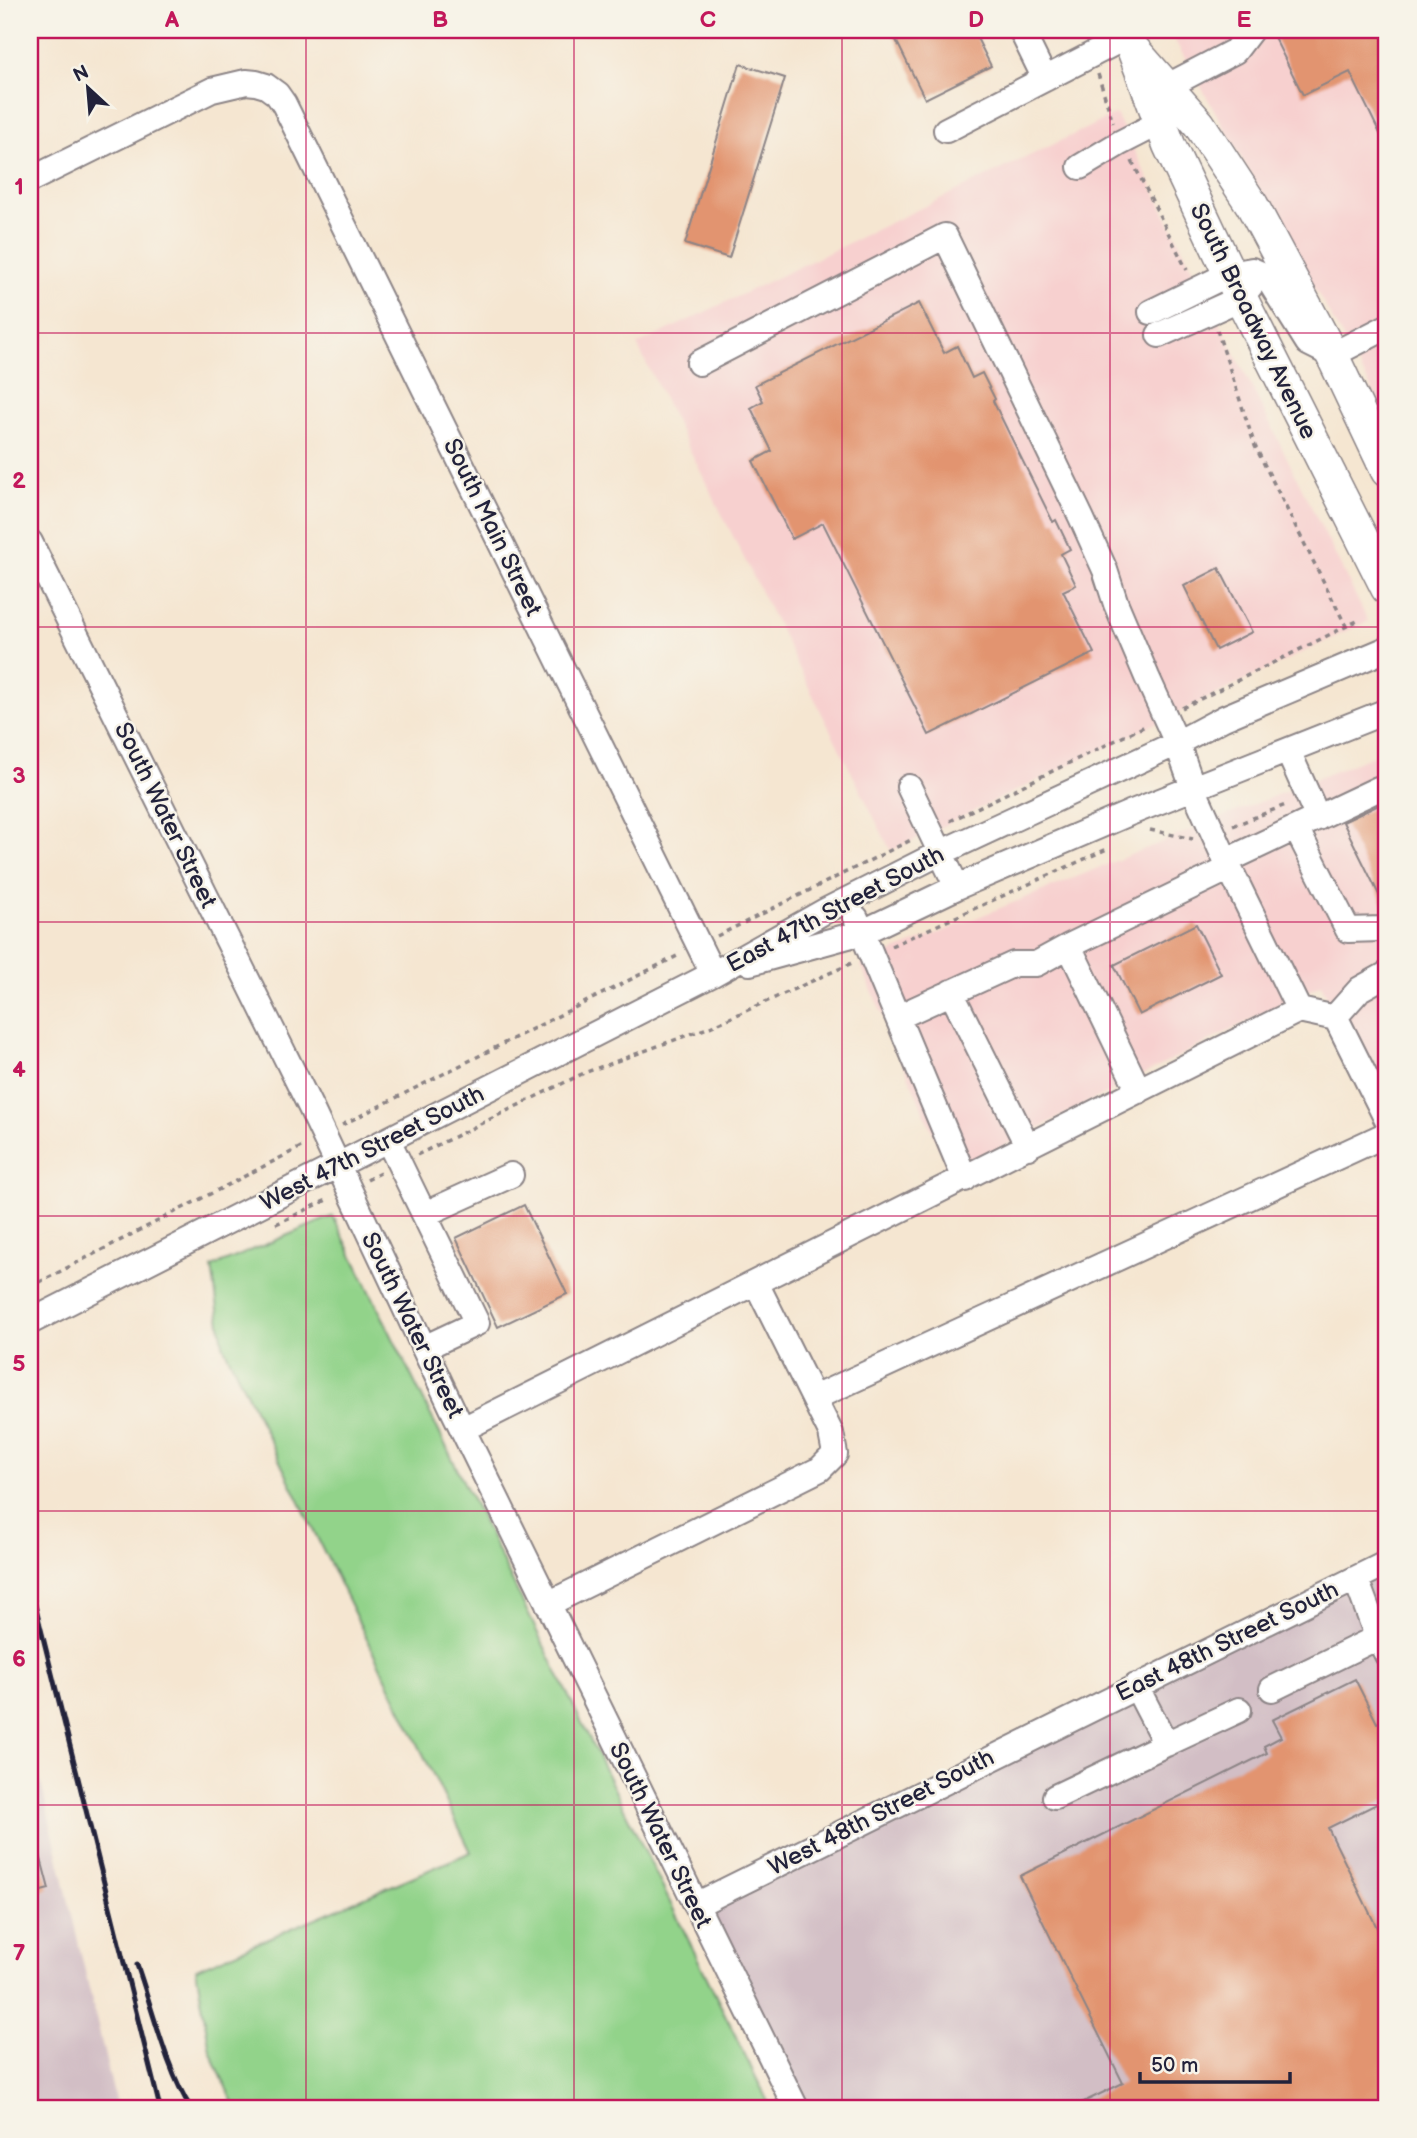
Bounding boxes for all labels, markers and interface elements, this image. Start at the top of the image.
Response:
text: A [164,6,180,34]
text: B [432,6,448,34]
text: C [700,6,716,34]
text: D [968,6,984,34]
text: E [1237,6,1252,34]
north arrow [52,52,122,122]
text: N [70,61,93,88]
text: 1 [14,173,24,201]
street label: South Broadway Avenue [1184,199,1323,444]
street label: South Main Street [437,434,548,621]
text: 2 [12,467,26,495]
street label: South Water Street [108,718,223,913]
text: 3 [12,762,26,790]
street label: East 47th Street South [722,840,949,979]
text: 4 [12,1056,26,1084]
street label: West 47th Street South [255,1079,489,1218]
street label: South Water Street [355,1228,470,1423]
text: 5 [12,1350,26,1378]
street label: East 48th Street South [1111,1575,1343,1708]
text: 6 [12,1645,26,1673]
street label: South Water Street [603,1738,718,1933]
street label: West 48th Street South [763,1743,999,1882]
text: 7 [13,1939,26,1967]
scale bar [1140,2040,1291,2084]
text: 50 m [1151,2053,1198,2078]

